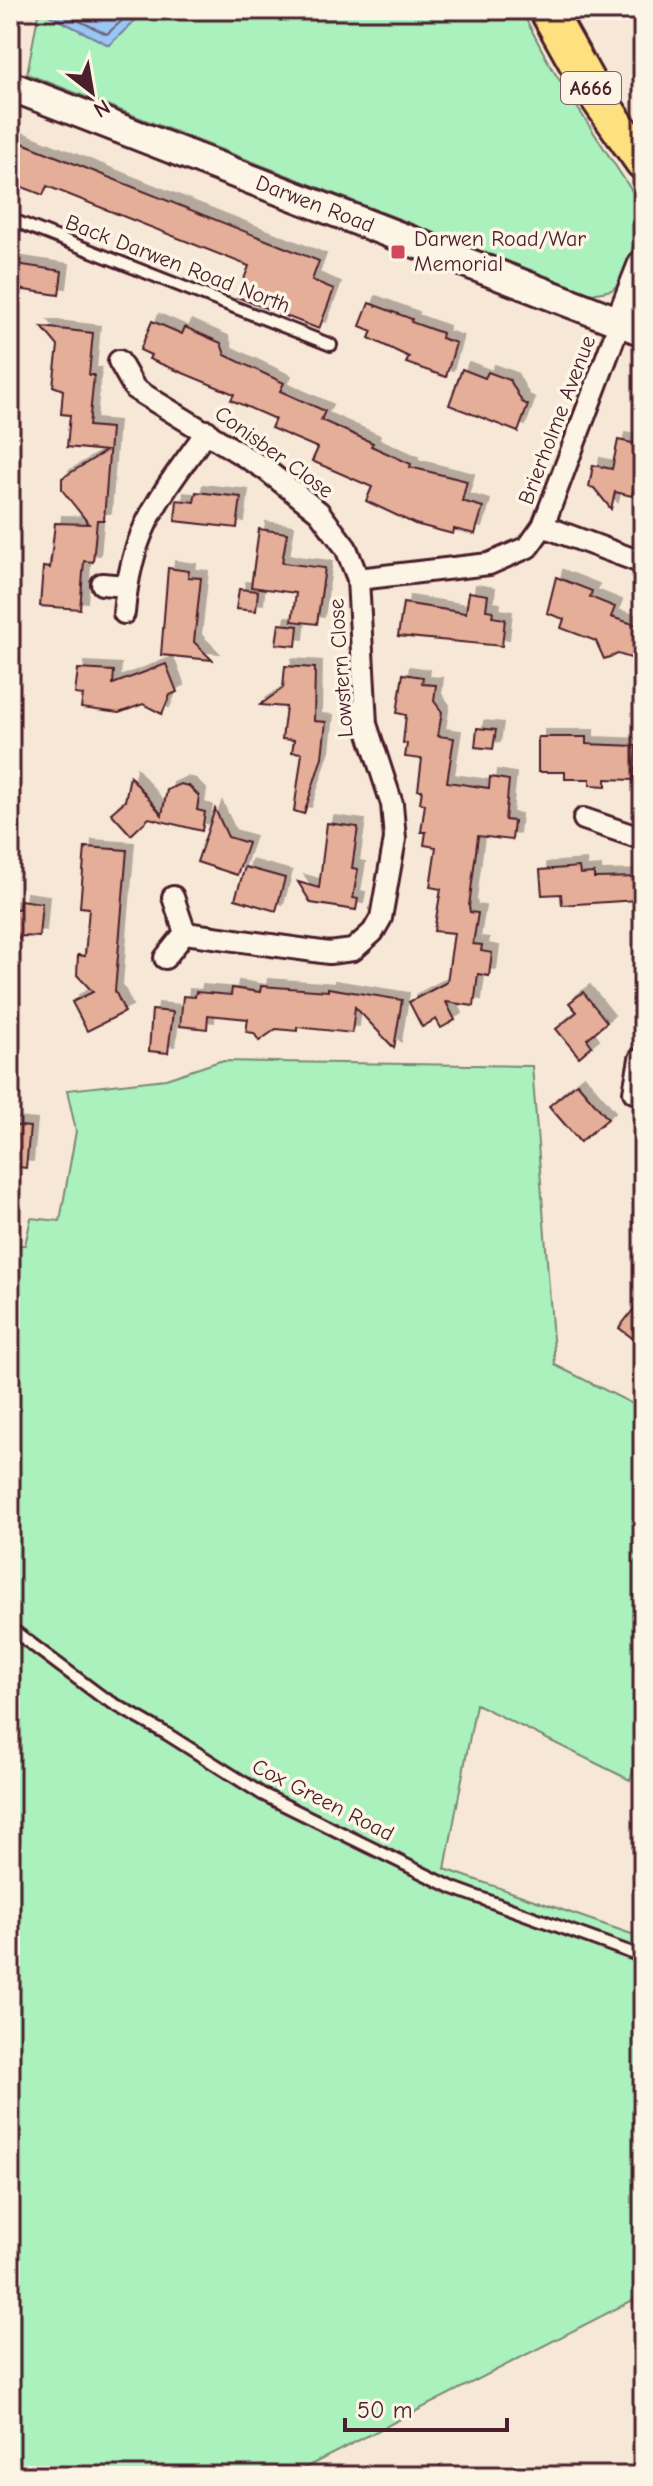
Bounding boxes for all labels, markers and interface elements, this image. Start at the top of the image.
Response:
north arrow [52,52,132,132]
road number: A666 [561,72,621,104]
text: N [89,93,115,123]
street label: Darwen Road [252,170,378,238]
street label: Back Darwen Road North [62,209,294,319]
place label: Darwen Road/War Memorial [414,226,586,277]
marker: Darwen Road/War Memorial [389,243,407,261]
street label: Brierholme Avenue [513,332,601,508]
street label: Conisber Close [210,400,338,504]
street label: Lowstern Close [323,598,359,738]
street label: Cox Green Road [248,1753,398,1847]
scale bar [345,2382,507,2432]
text: 50 m [357,2396,413,2424]

